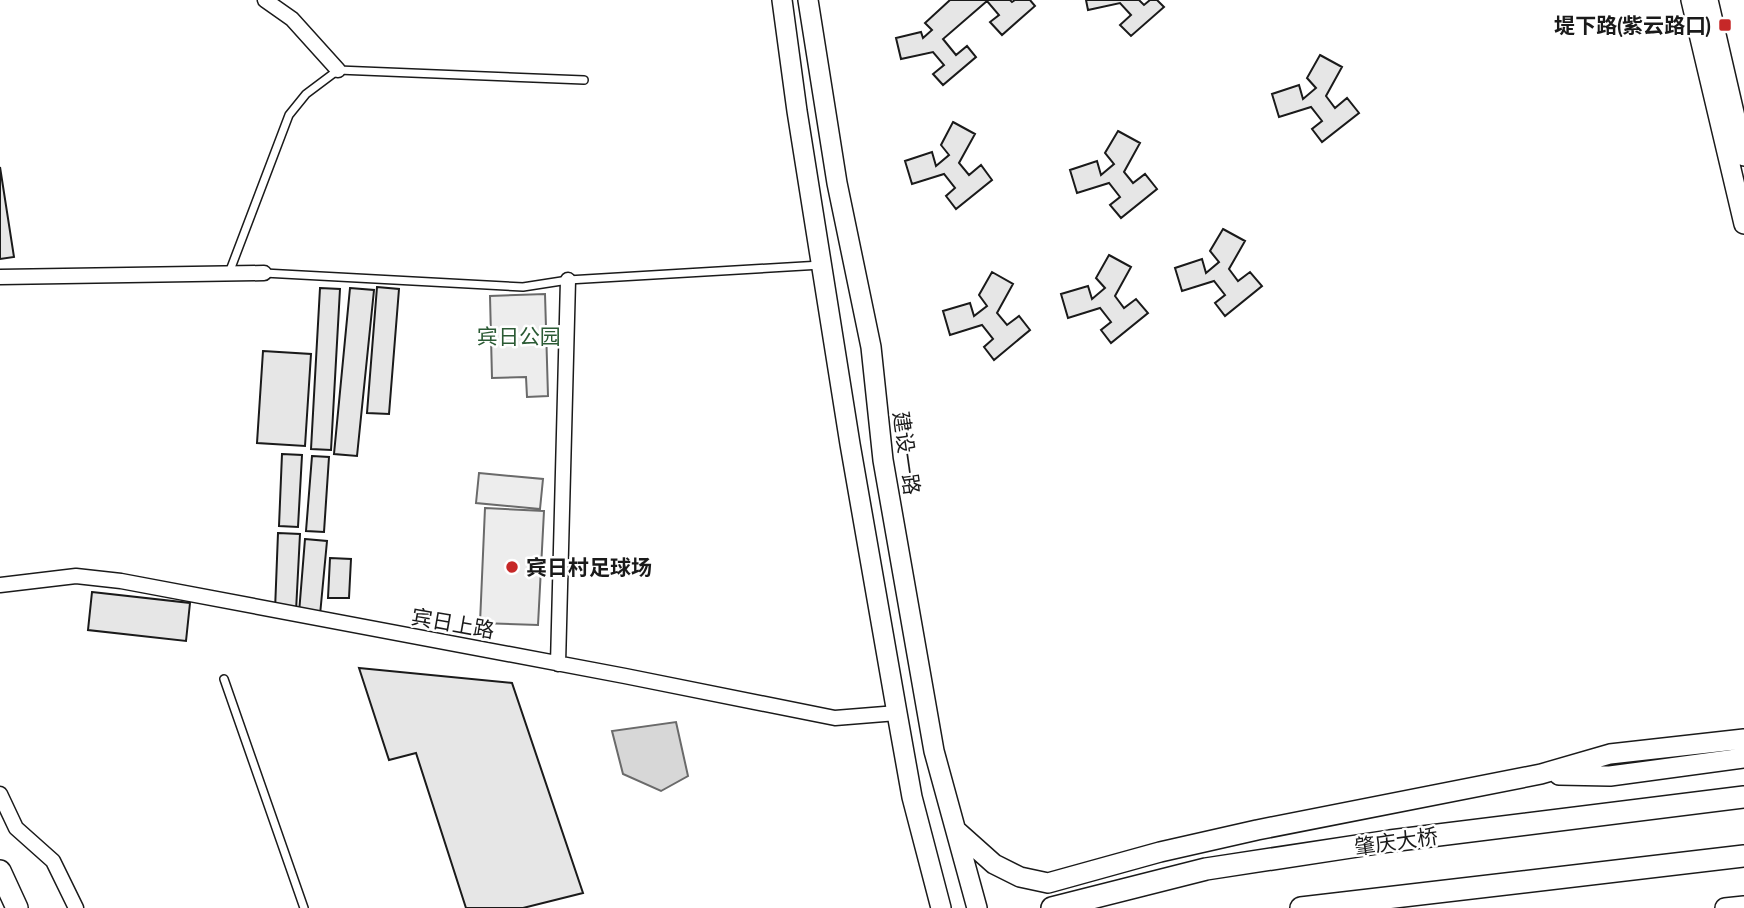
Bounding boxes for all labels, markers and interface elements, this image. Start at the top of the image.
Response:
place label: 堤下路(紫云路口) [1554,13,1711,37]
marker: 堤下路(紫云路口) [1717,17,1733,33]
park label: 宾日公园 [477,324,561,348]
street label: 建设一路 [889,410,925,496]
place label: 宾日村足球场 [526,555,652,579]
marker: 宾日村足球场 [504,559,520,575]
street label: 宾日上路 [410,604,496,642]
street label: 肇庆大桥 [1353,823,1439,859]

